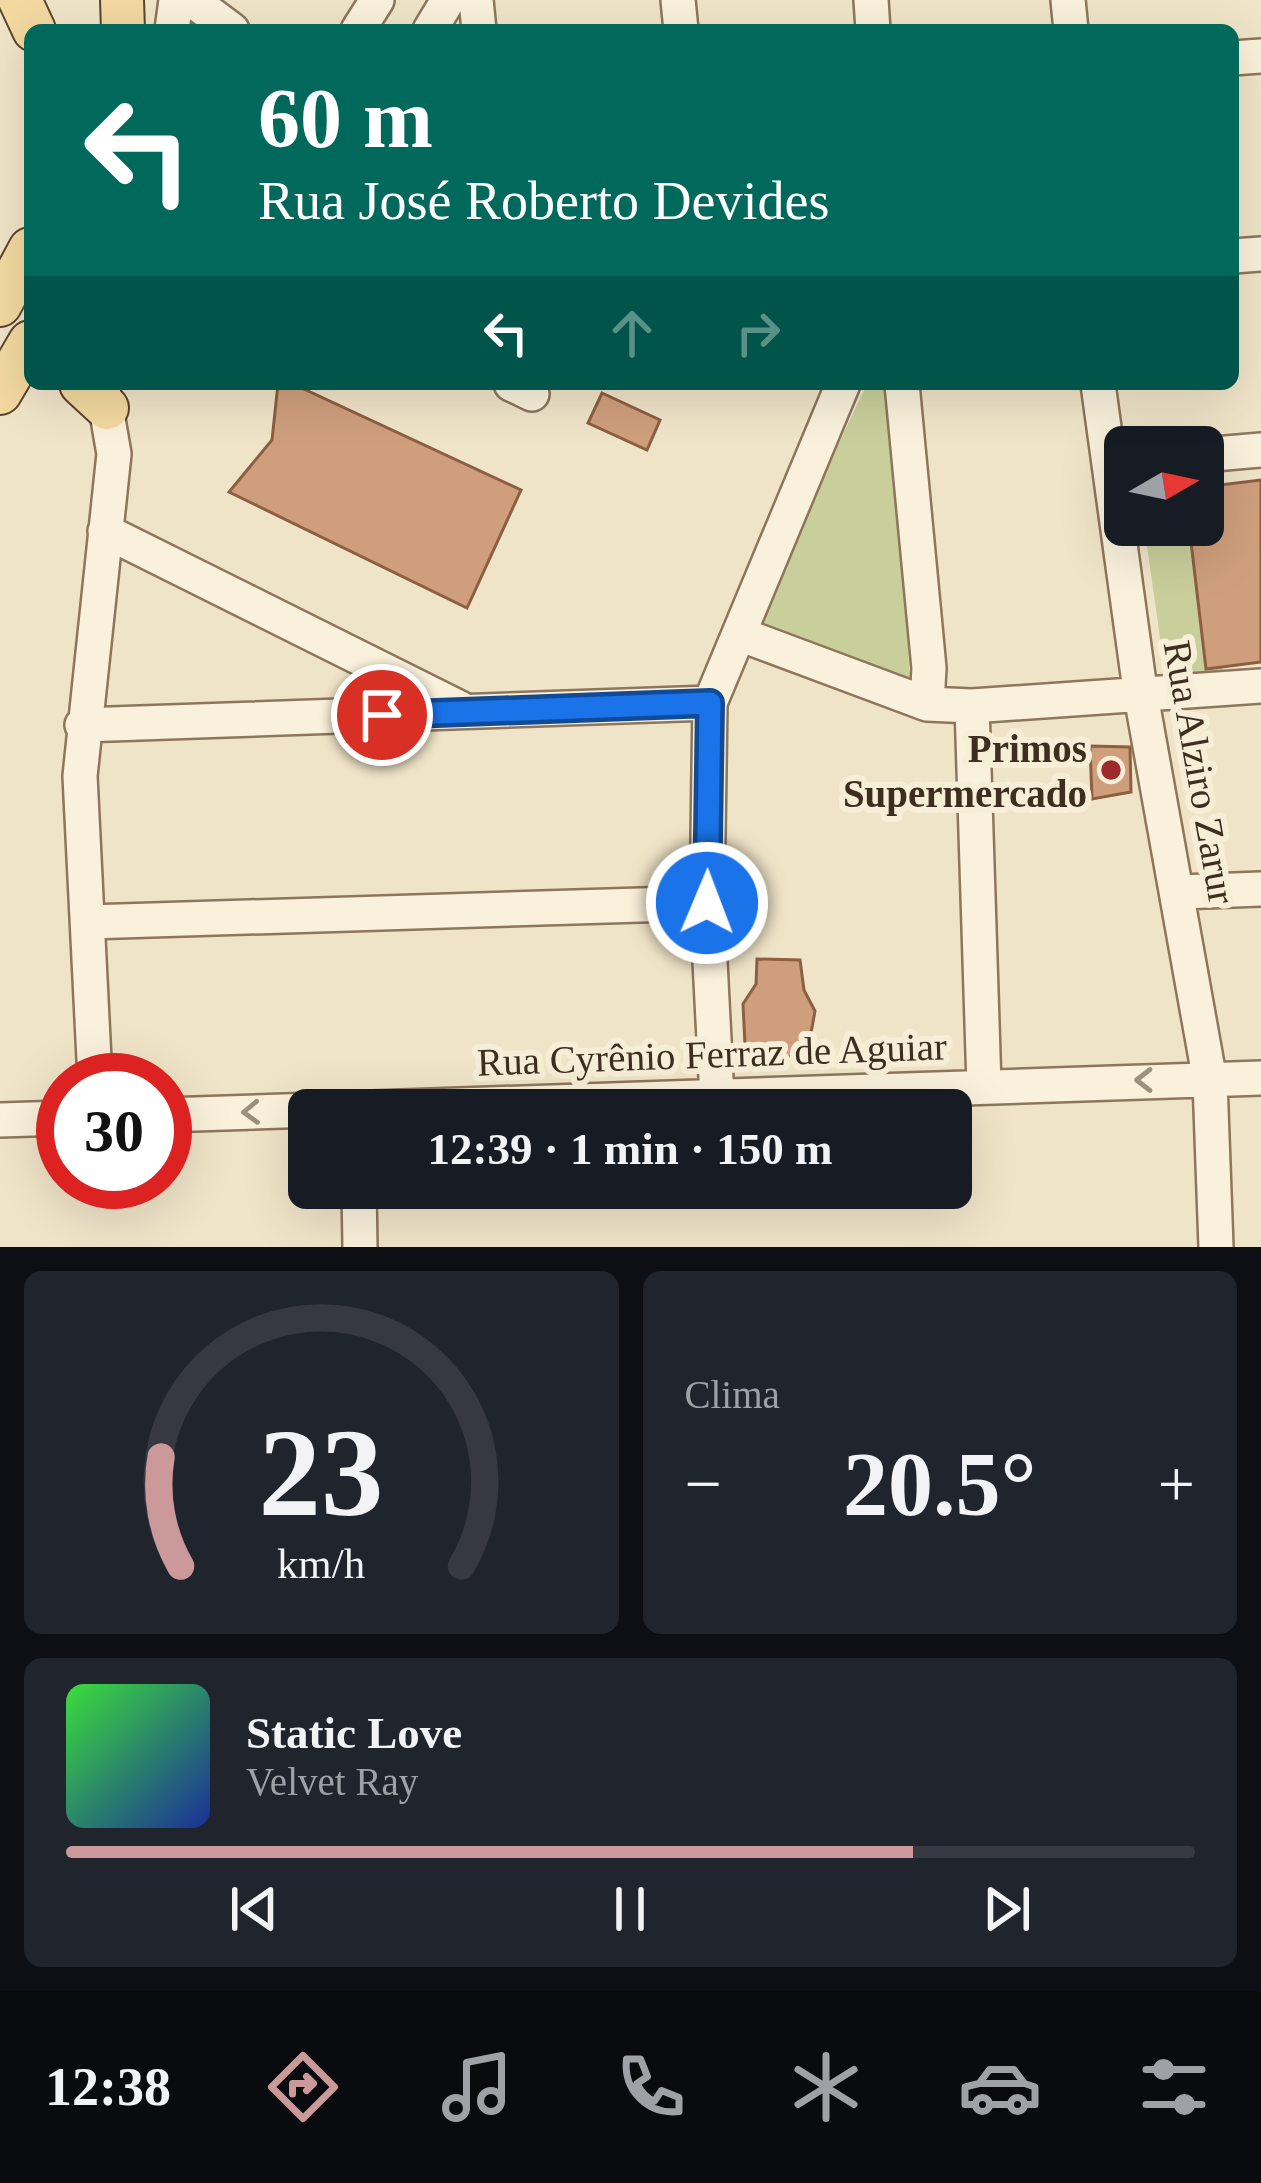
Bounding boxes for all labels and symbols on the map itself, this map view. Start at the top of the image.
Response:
north arrow [1104,426,1224,546]
street label: Rua Alziro Zarur [1156,637,1244,907]
pin [331,664,433,766]
place label: Primos Supermercado [843,727,1087,816]
marker: Primos Supermercado [1098,757,1124,783]
position arrow [644,840,770,966]
street label: Rua Cyrênio Ferraz de Aguiar [476,1024,948,1085]
speed limit sign: 30 [36,1053,192,1209]
one-way arrow [1134,1067,1152,1093]
one-way arrow [241,1098,260,1124]

